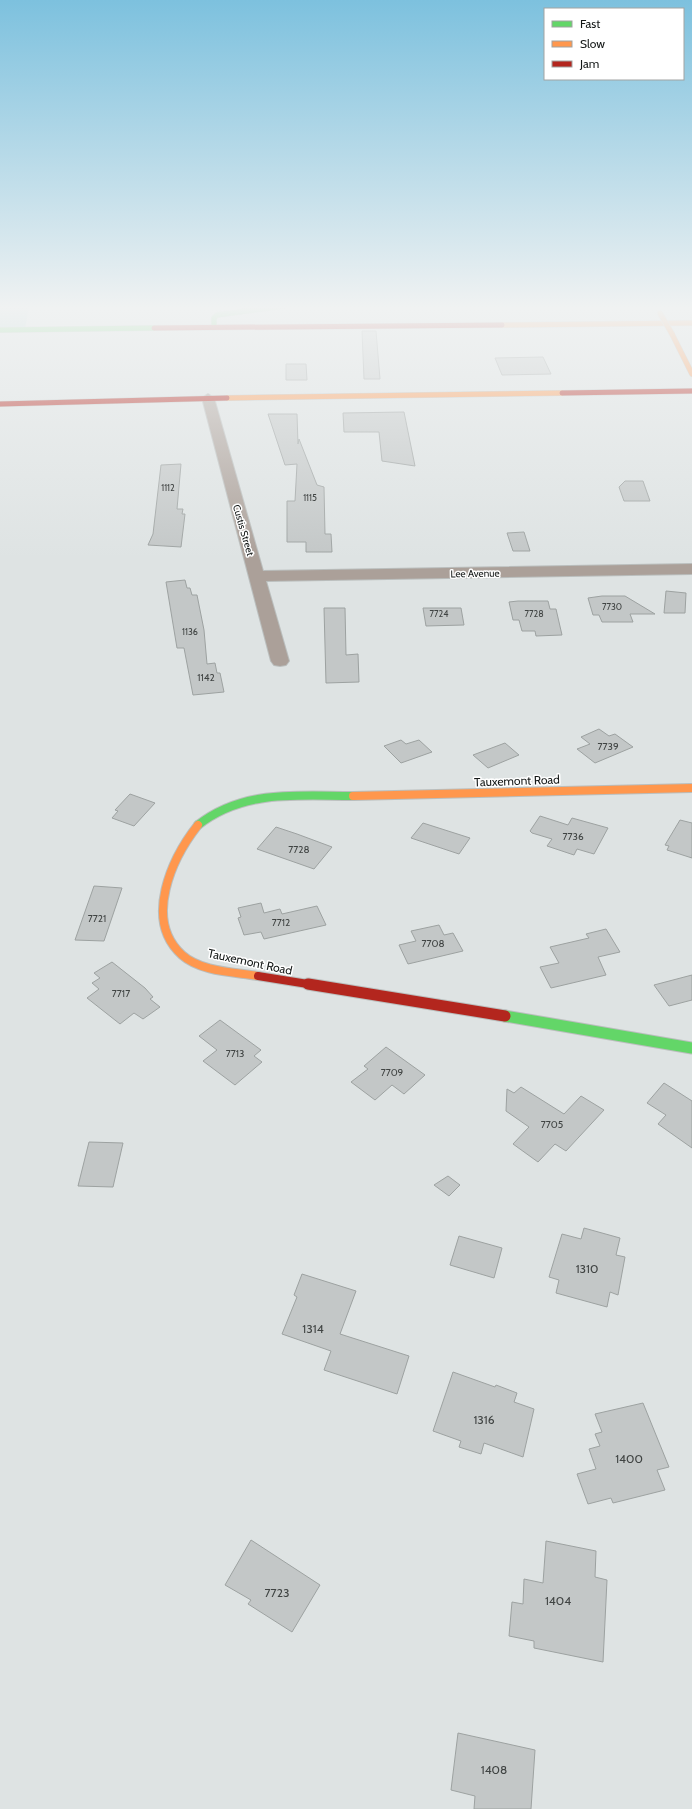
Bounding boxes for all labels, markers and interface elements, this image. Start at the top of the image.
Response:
legend [544,8,684,80]
text: Fast [580,16,600,31]
text: Slow [580,36,605,51]
text: Jam [579,56,599,71]
house number: 1112 [161,482,175,493]
house number: 1115 [303,492,317,503]
street label: Custis Street [230,503,257,558]
street label: Lee Avenue [450,567,500,580]
house number: 7730 [602,601,622,612]
house number: 7724 [430,608,448,619]
house number: 7728 [524,608,544,619]
house number: 1136 [182,626,198,637]
house number: 1142 [197,671,215,684]
house number: 7739 [597,740,619,753]
street label: Tauxemont Road [474,772,560,789]
house number: 7736 [562,830,584,843]
house number: 7728 [288,843,310,856]
house number: 7721 [88,912,106,925]
house number: 7712 [272,916,290,929]
house number: 7708 [421,937,445,950]
street label: Tauxemont Road [207,945,294,978]
house number: 7717 [112,987,130,1000]
house number: 7713 [226,1047,244,1060]
house number: 7709 [381,1066,404,1079]
house number: 7705 [541,1118,563,1131]
house number: 1310 [576,1261,598,1276]
house number: 1314 [302,1321,324,1336]
house number: 1316 [473,1412,495,1427]
house number: 1400 [615,1451,643,1466]
house number: 7723 [265,1585,289,1600]
house number: 1404 [545,1593,571,1608]
house number: 1408 [481,1762,507,1777]

